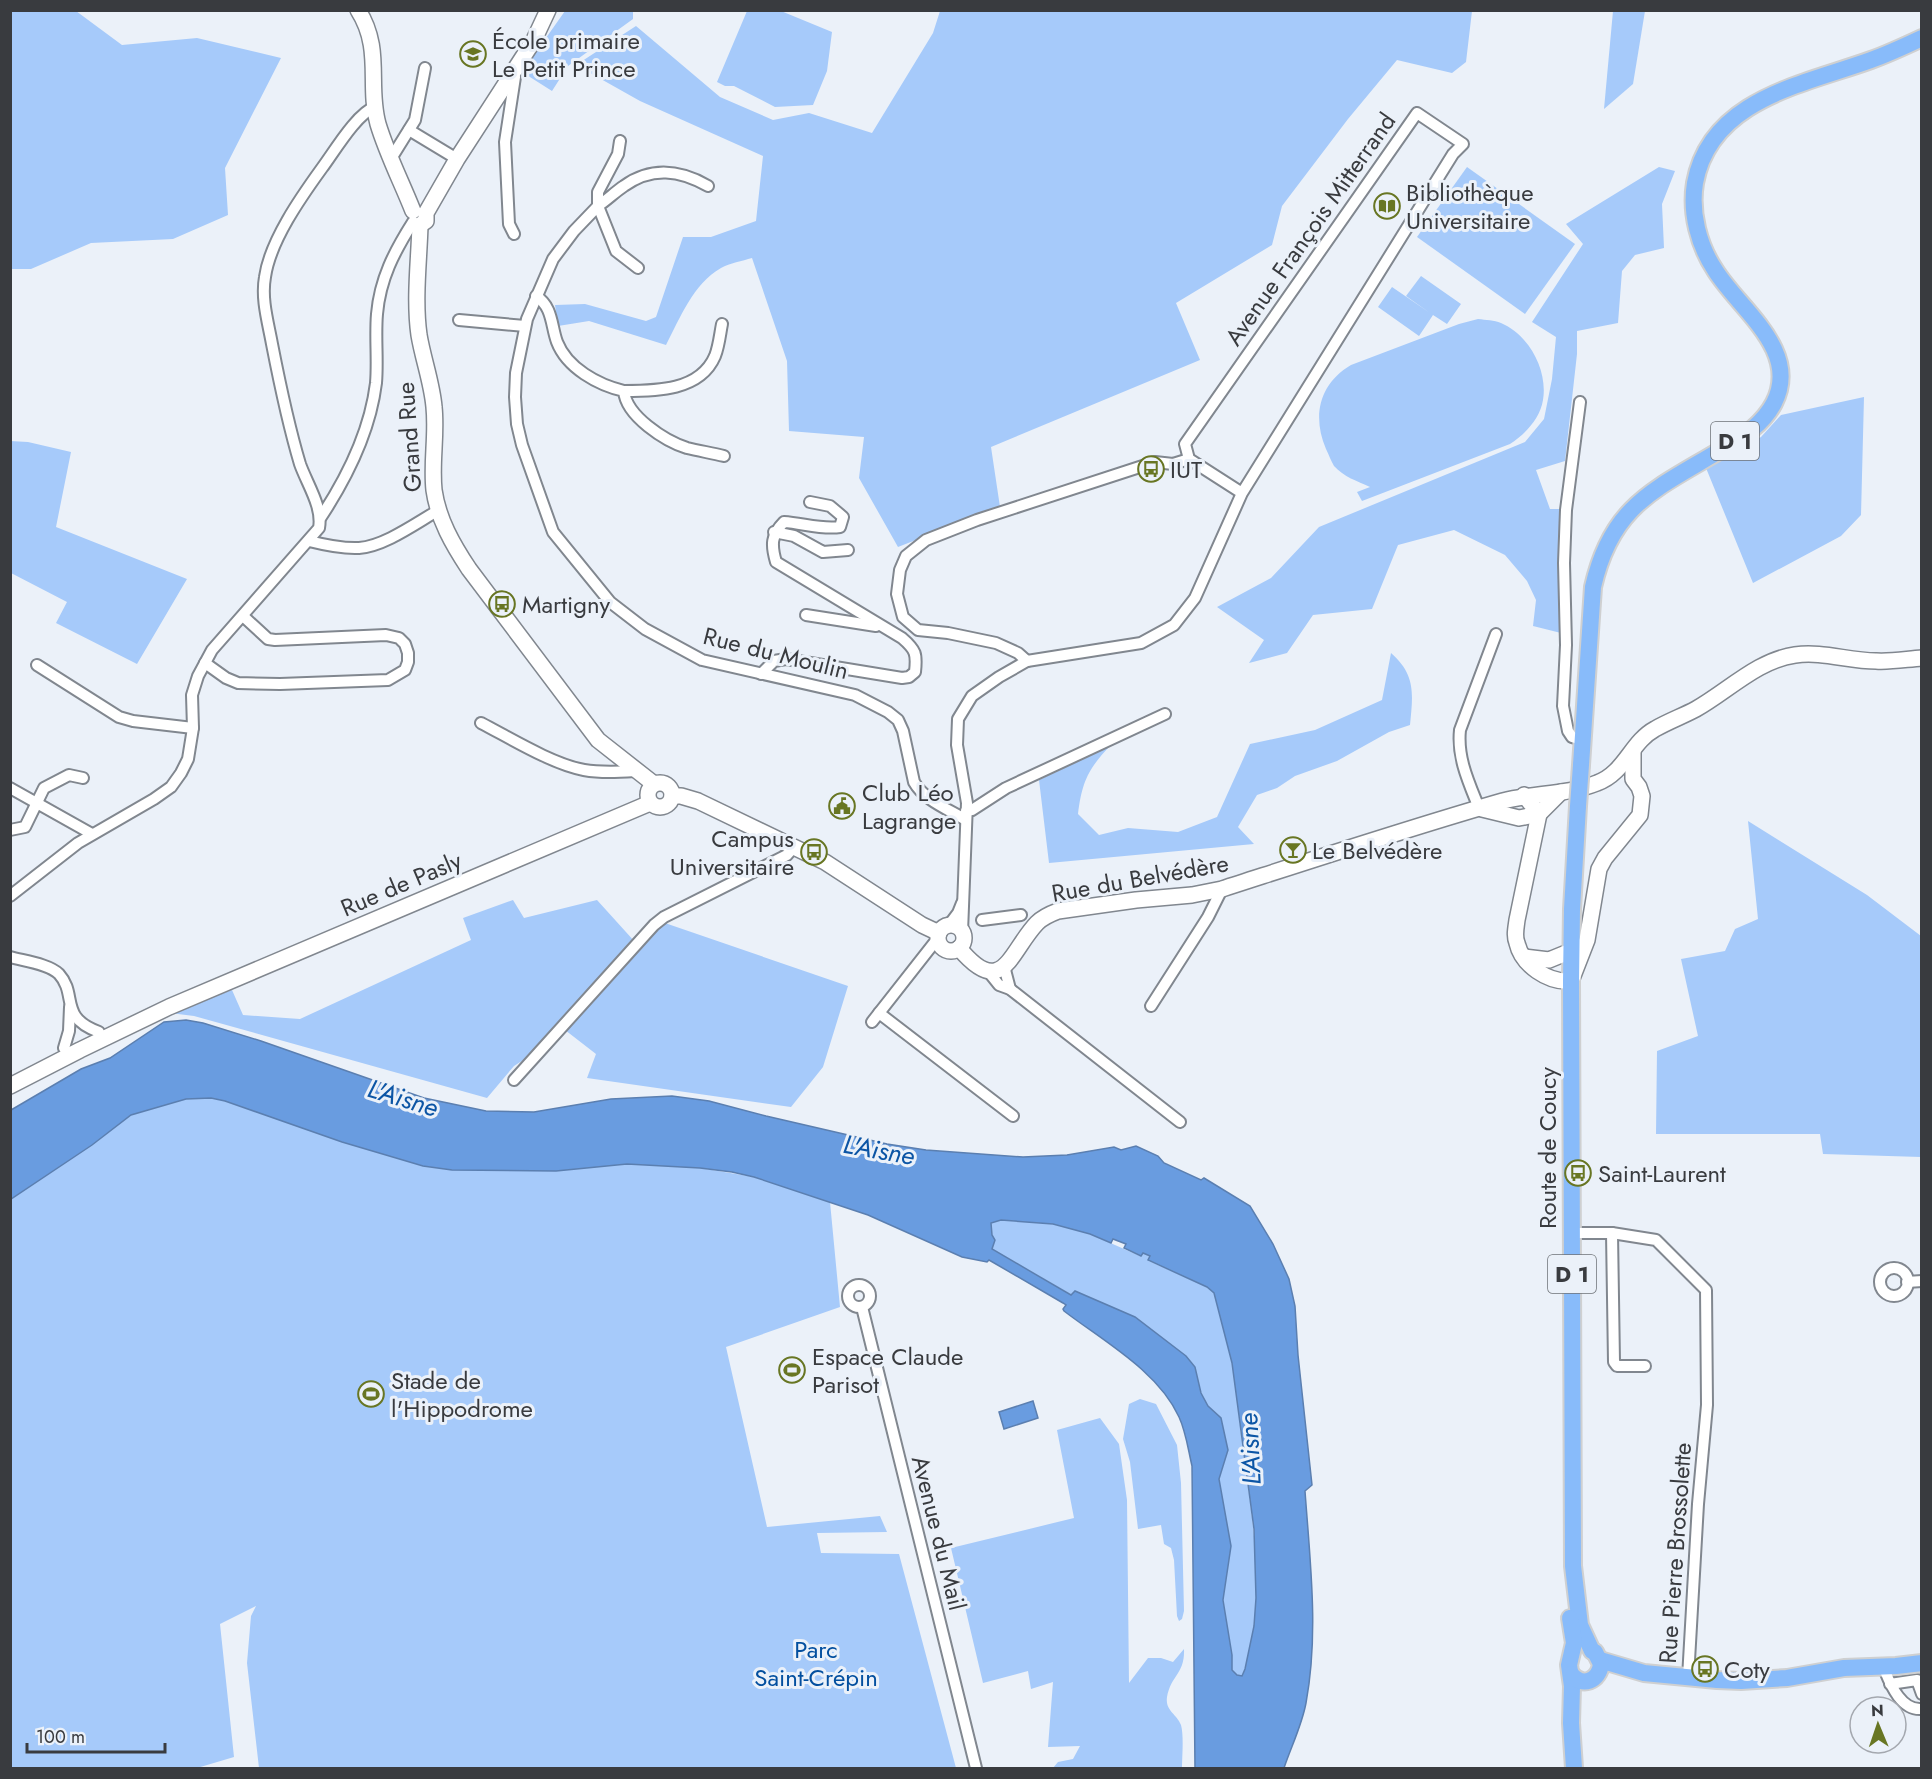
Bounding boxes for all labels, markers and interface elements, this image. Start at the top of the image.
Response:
place label: École primaire Le Petit Prince [492,23,640,86]
school or university icon: École primaire Le Petit Prince [458,39,488,69]
street label: Avenue François Mitterrand [1216,105,1404,353]
place label: Bibliothèque Universitaire [1406,175,1534,238]
library icon: Bibliothèque Universitaire [1372,191,1402,221]
street label: Grand Rue [388,381,430,493]
road number: D 1 [1711,422,1759,460]
place label: IUT [1170,452,1202,487]
bus stop icon: IUT [1136,454,1166,484]
place label: Martigny [522,587,610,622]
bus stop icon: Martigny [487,589,517,619]
street label: Rue du Moulin [700,618,852,688]
place label: Club Léo Lagrange [862,775,956,838]
public building icon: Club Léo Lagrange [827,791,857,821]
place label: Campus Universitaire [670,821,794,884]
place label: Le Belvédère [1312,833,1442,868]
bar icon: Le Belvédère [1278,835,1308,865]
bus stop icon: Campus Universitaire [799,837,829,867]
street label: Rue de Pasly [335,843,467,925]
street label: Rue du Belvédère [1049,845,1231,911]
street label: Route de Coucy [1530,1067,1565,1229]
water label: L'Aisne [363,1069,443,1127]
water label: L'Aisne [840,1125,918,1175]
place label: Saint-Laurent [1598,1156,1726,1191]
bus stop icon: Saint-Laurent [1563,1158,1593,1188]
road number: D 1 [1548,1255,1596,1293]
place label: Espace Claude Parisot [812,1339,963,1402]
sports icon: Espace Claude Parisot [777,1355,807,1385]
place label: Stade de l'Hippodrome [391,1363,533,1426]
sports icon: Stade de l'Hippodrome [356,1379,386,1409]
water label: L'Aisne [1229,1412,1271,1486]
street label: Rue Pierre Brossolette [1650,1441,1700,1665]
street label: Avenue du Mail [903,1452,975,1614]
park label: Parc Saint-Crépin [754,1632,878,1695]
place label: Coty [1724,1652,1770,1687]
bus stop icon: Coty [1690,1654,1720,1684]
north arrow [1848,1695,1908,1755]
text: N [1871,1699,1884,1722]
scale bar [27,1716,165,1754]
text: 100 m [36,1724,85,1750]

